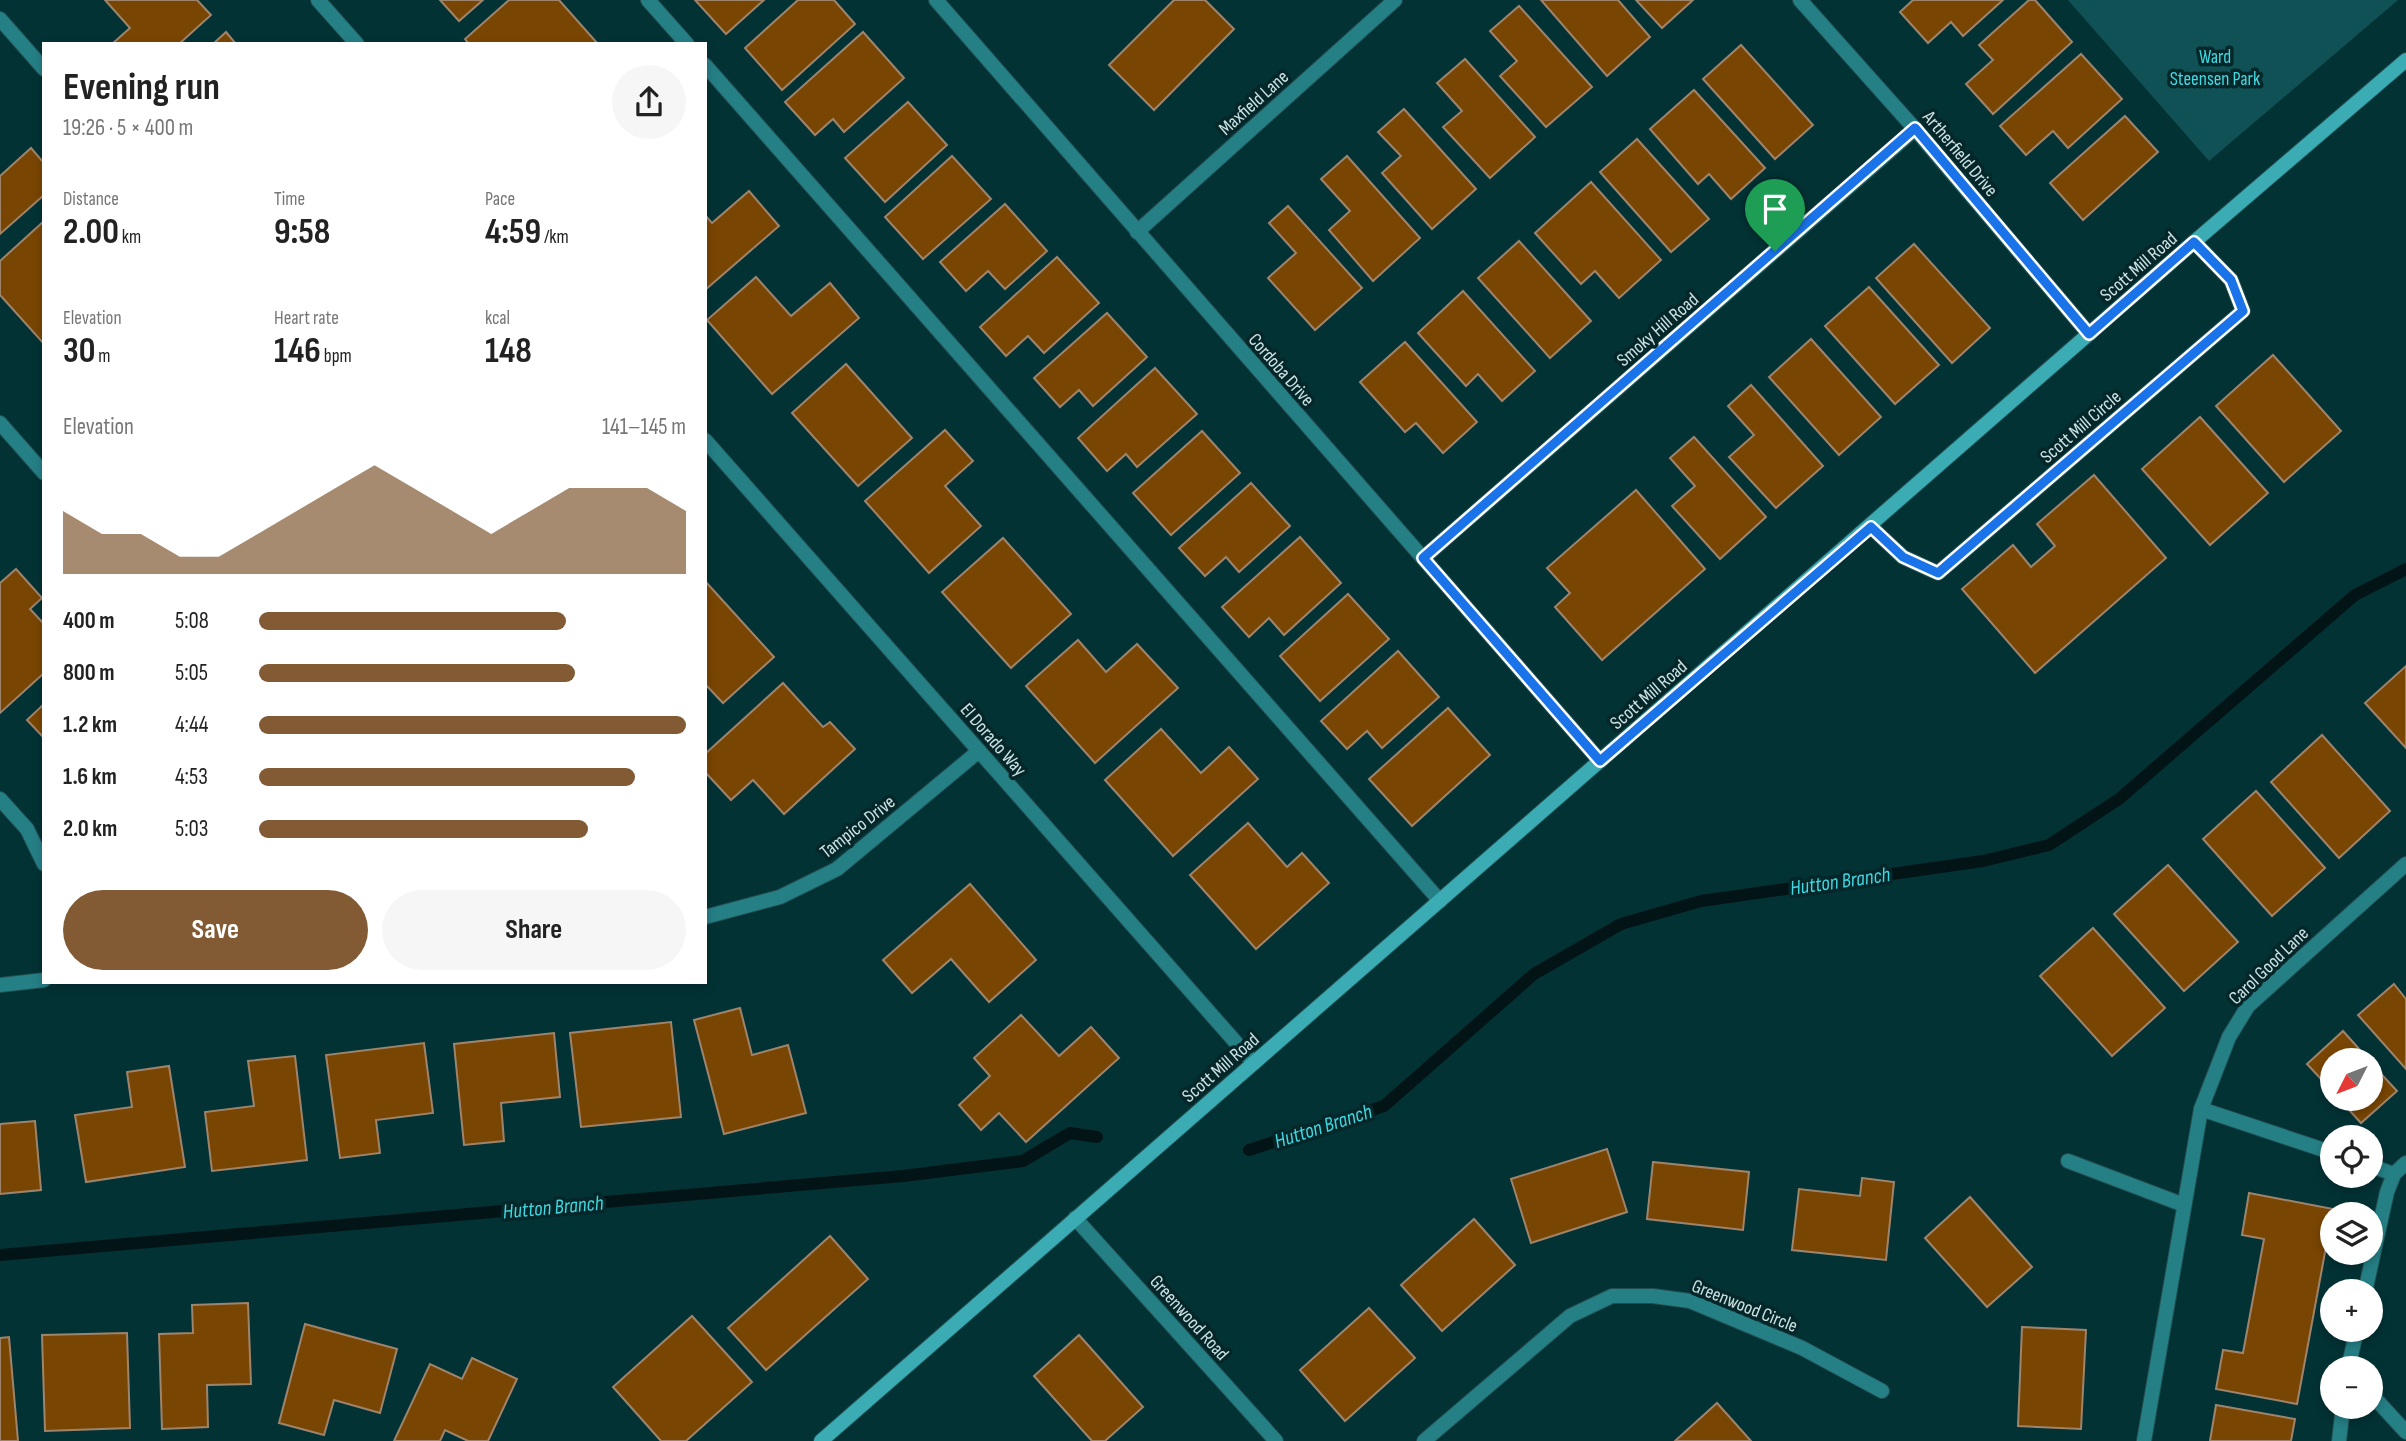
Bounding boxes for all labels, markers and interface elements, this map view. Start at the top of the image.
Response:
park label: Ward Steensen Park [2170,46,2261,91]
text: Evening run [63,65,220,110]
button: share [612,65,686,139]
street label: Maxfield Lane [1214,66,1294,141]
street label: Artherfield Drive [1917,106,2002,202]
text: 19:26 · 5 × 400 m [63,114,193,142]
pin [1745,179,1805,251]
text: Distance [63,188,119,211]
text: Time [274,188,305,211]
text: Pace [485,188,515,211]
icon: arrive [1756,190,1794,228]
text: 2.00 [63,211,119,254]
text: 9:58 [274,211,330,254]
text: 4:59 [485,211,541,254]
text: km [119,226,141,249]
text: /km [541,226,569,249]
street label: Scott Mill Road [2096,227,2182,307]
street label: Smoky Hill Road [1612,288,1704,372]
text: Elevation [63,307,122,330]
text: Heart rate [274,307,339,330]
text: kcal [485,307,510,330]
street label: Cordoba Drive [1243,329,1319,411]
text: 30 [63,330,95,373]
text: 146 [274,330,321,373]
text: 148 [485,330,532,373]
text: m [95,345,111,368]
text: bpm [321,345,352,368]
street label: Scott Mill Circle [2036,386,2126,469]
text: Elevation [63,413,134,441]
text: 141–145 m [602,413,686,441]
text: 400 m [63,607,114,635]
text: 5:08 [175,607,209,635]
street label: Scott Mill Road [1606,655,1692,735]
text: 800 m [63,659,115,687]
text: 5:05 [175,659,208,687]
street label: El Dorado Way [955,699,1031,782]
text: 1.2 km [63,711,117,739]
text: 4:44 [175,711,208,739]
text: 1.6 km [63,763,117,791]
text: 4:53 [175,763,208,791]
street label: Tampico Drive [816,791,900,864]
text: 2.0 km [63,815,117,843]
text: 5:03 [175,815,208,843]
water label: Hutton Branch [1788,862,1892,901]
button: Save [63,890,368,970]
button: Share [382,890,686,970]
street label: Carol Good Lane [2224,922,2314,1010]
street label: Scott Mill Road [1178,1028,1264,1108]
north arrow [2320,1048,2384,1111]
map controls [2320,1048,2383,1419]
water label: Hutton Branch [1271,1099,1375,1154]
button: locate [2320,1125,2383,1188]
water label: Hutton Branch [502,1191,605,1224]
button: layers [2320,1202,2383,1265]
street label: Greenwood Road [1145,1271,1233,1365]
street label: Greenwood Circle [1688,1275,1801,1338]
button: + [2320,1279,2383,1342]
button: − [2320,1356,2383,1419]

